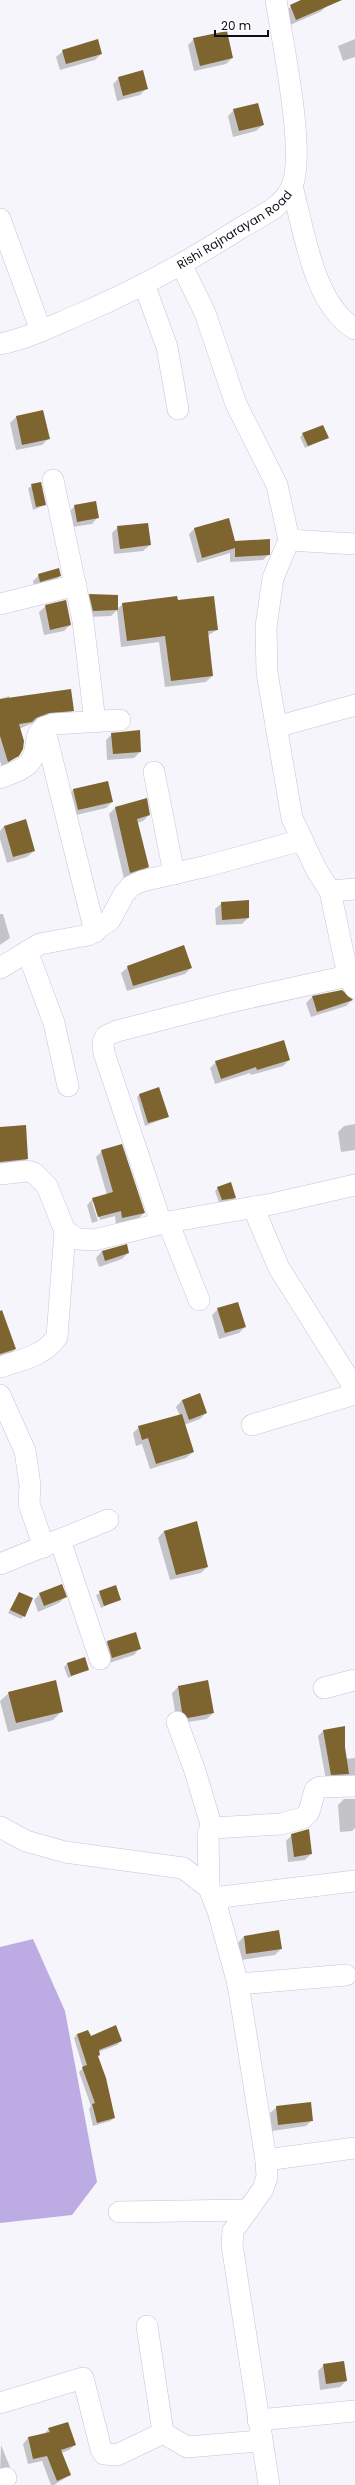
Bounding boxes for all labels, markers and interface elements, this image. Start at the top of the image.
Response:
scale bar [215,12,268,38]
text: 20 m [221,17,251,34]
street label: Rishi Rajnarayan Road [174,187,296,273]

